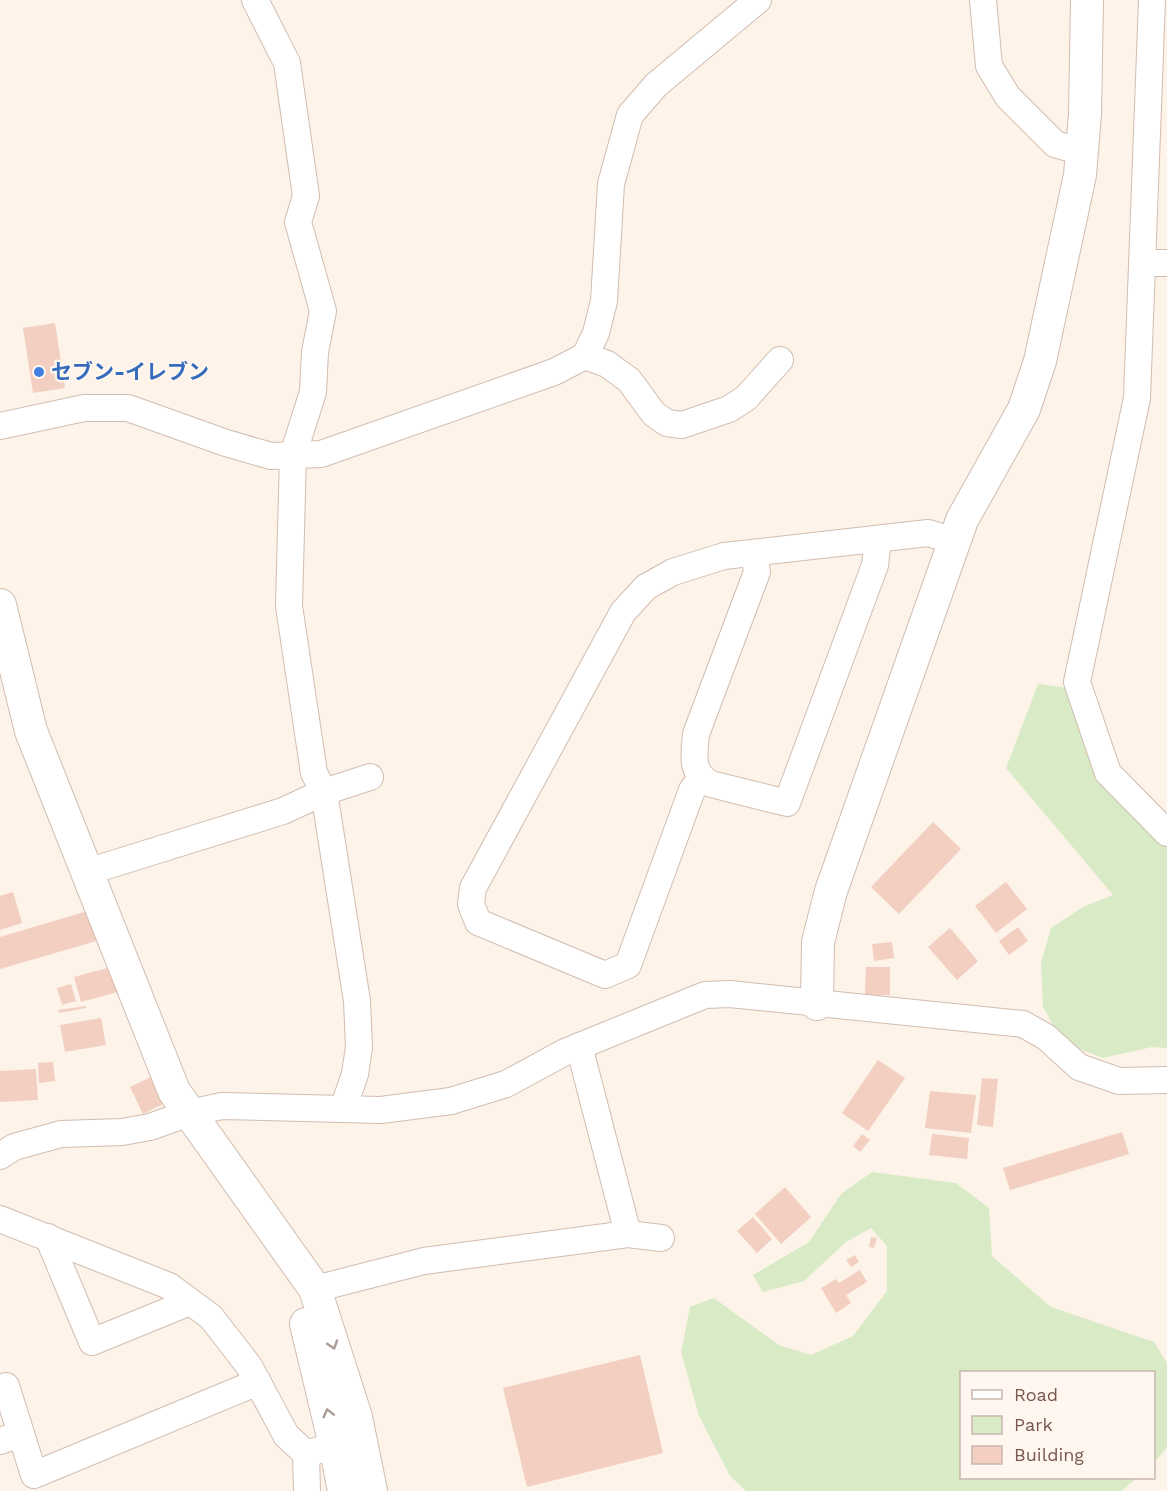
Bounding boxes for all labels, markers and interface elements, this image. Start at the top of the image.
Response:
place label: セブン-イレブン [51,359,209,384]
marker: セブン-イレブン [32,365,46,379]
one-way arrow [326,1339,338,1350]
legend [960,1371,1155,1479]
text: Road [1014,1384,1058,1405]
one-way arrow [322,1409,335,1419]
text: Park [1014,1414,1053,1435]
text: Building [1014,1444,1084,1465]

